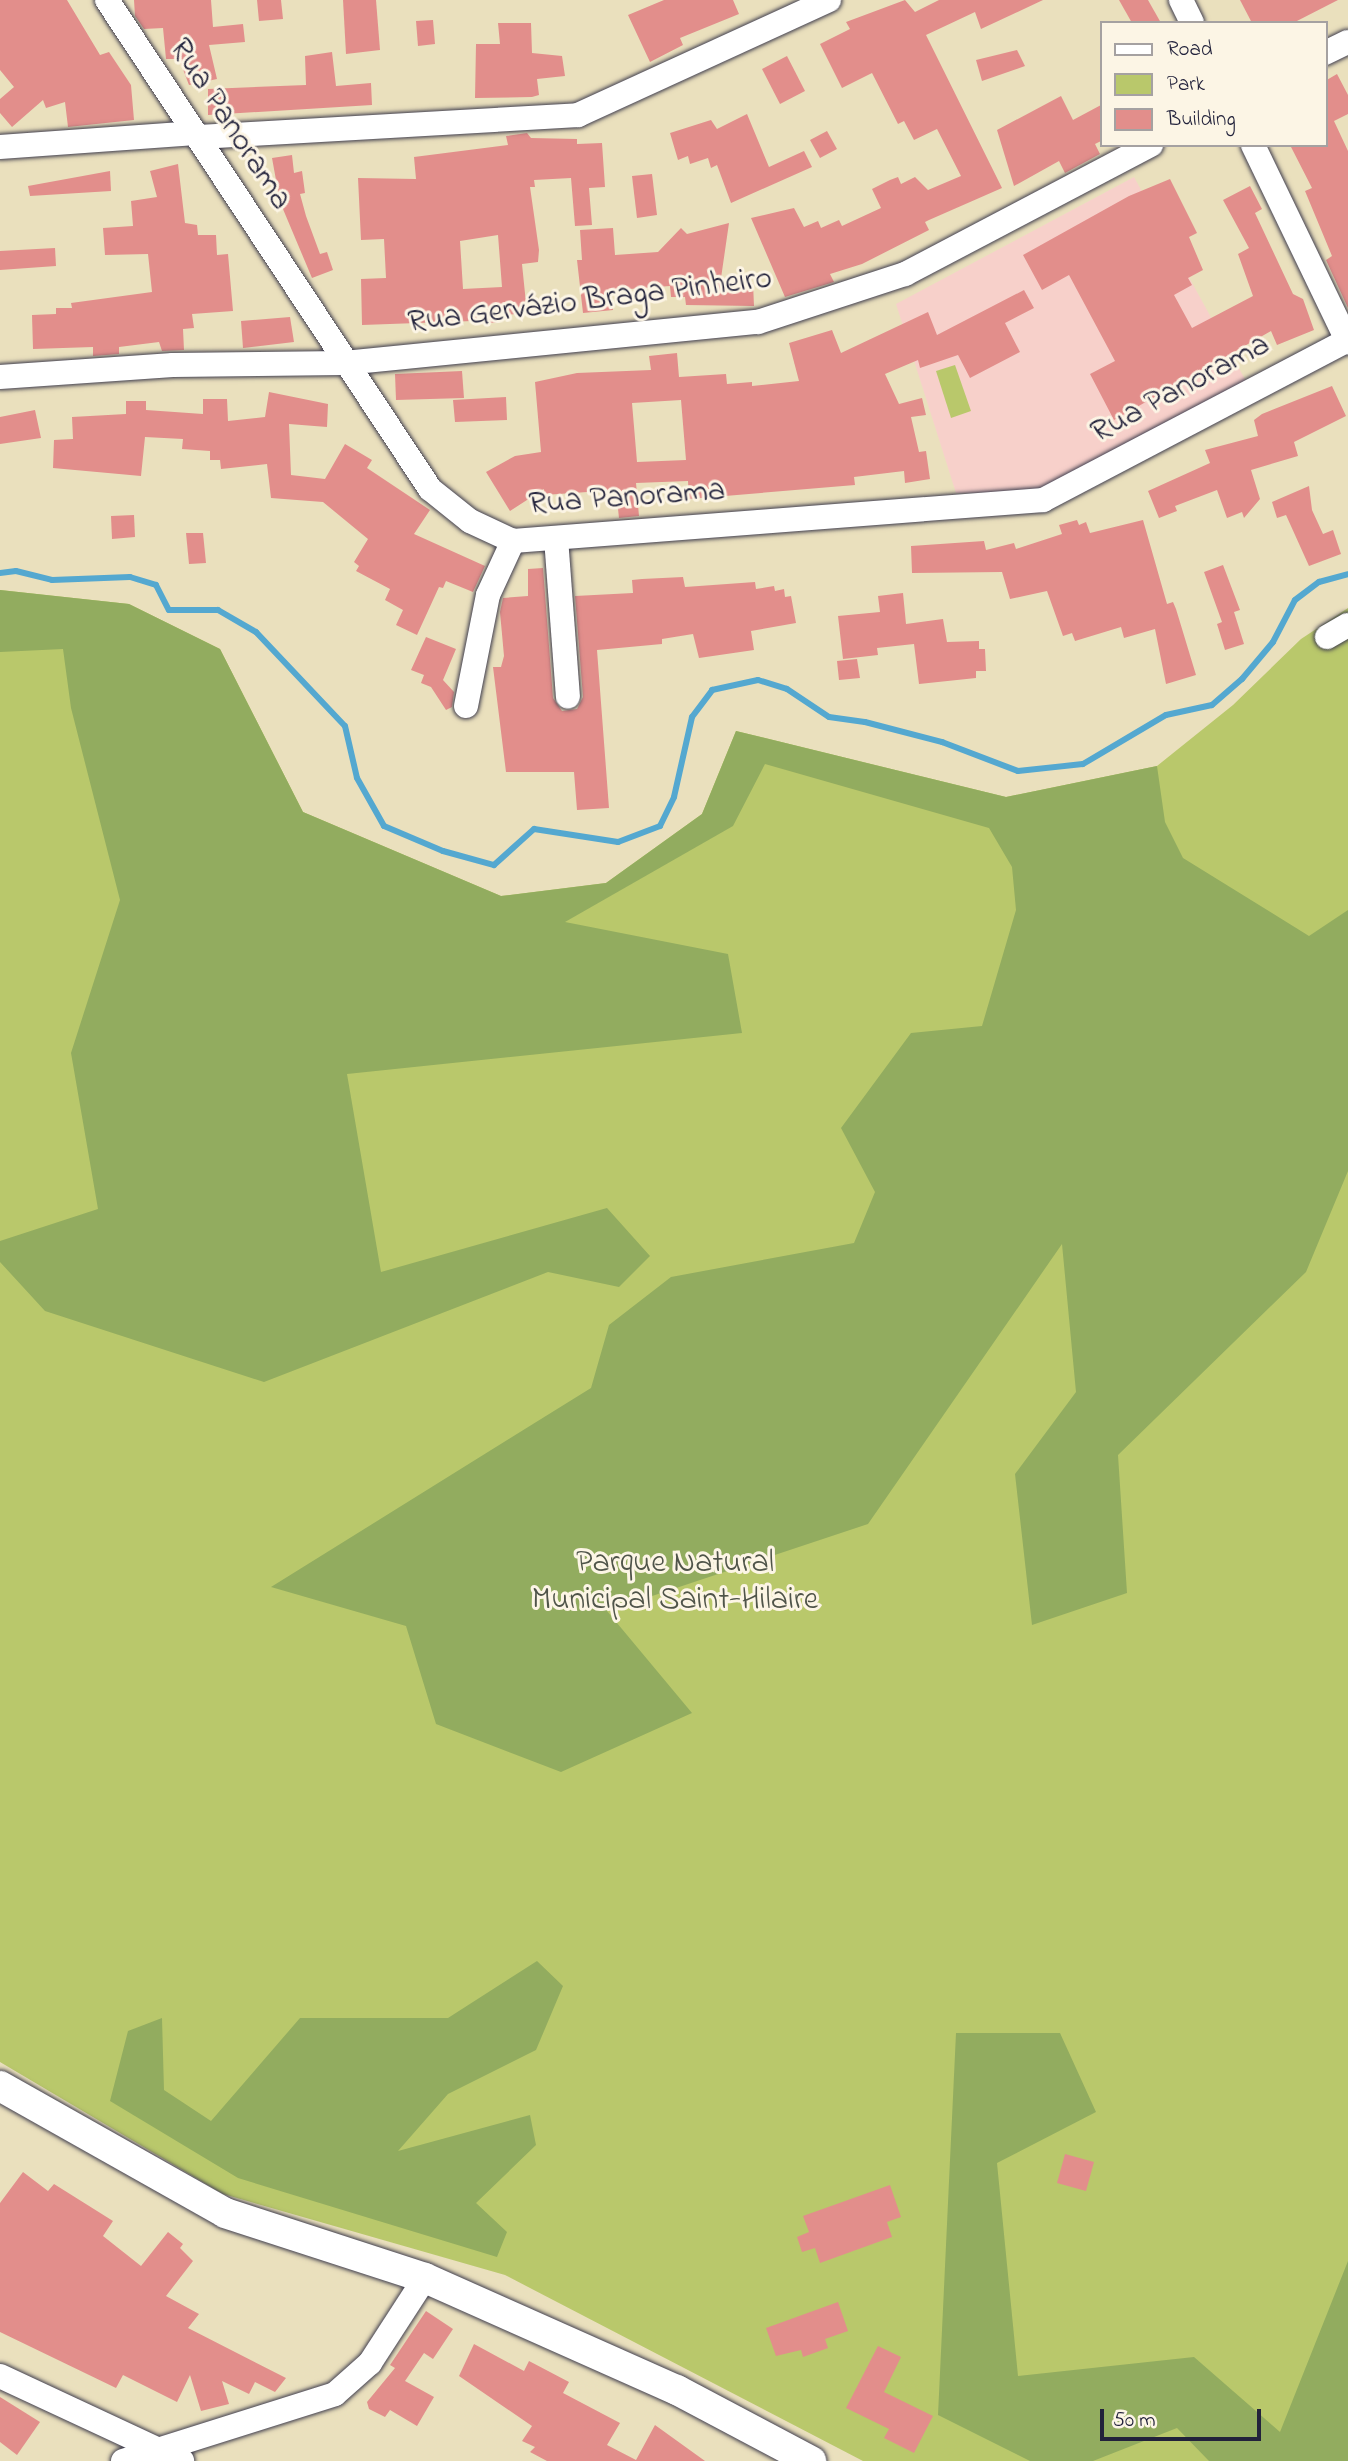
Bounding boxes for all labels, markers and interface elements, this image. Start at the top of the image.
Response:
legend [1100,21,1327,147]
street label: Rua Panorama [159,32,299,218]
text: Road [1167,35,1213,65]
text: Park [1167,70,1205,100]
text: Building [1167,105,1236,135]
street label: Rua Gervázio Braga Pinheiro [406,261,774,343]
street label: Rua Panorama [1085,327,1277,453]
street label: Rua Panorama [528,473,726,525]
park label: Parque Natural Municipal Saint-Hilaire [532,1546,818,1621]
scale bar [1103,2394,1264,2438]
text: 50 m [1113,2406,1156,2436]

